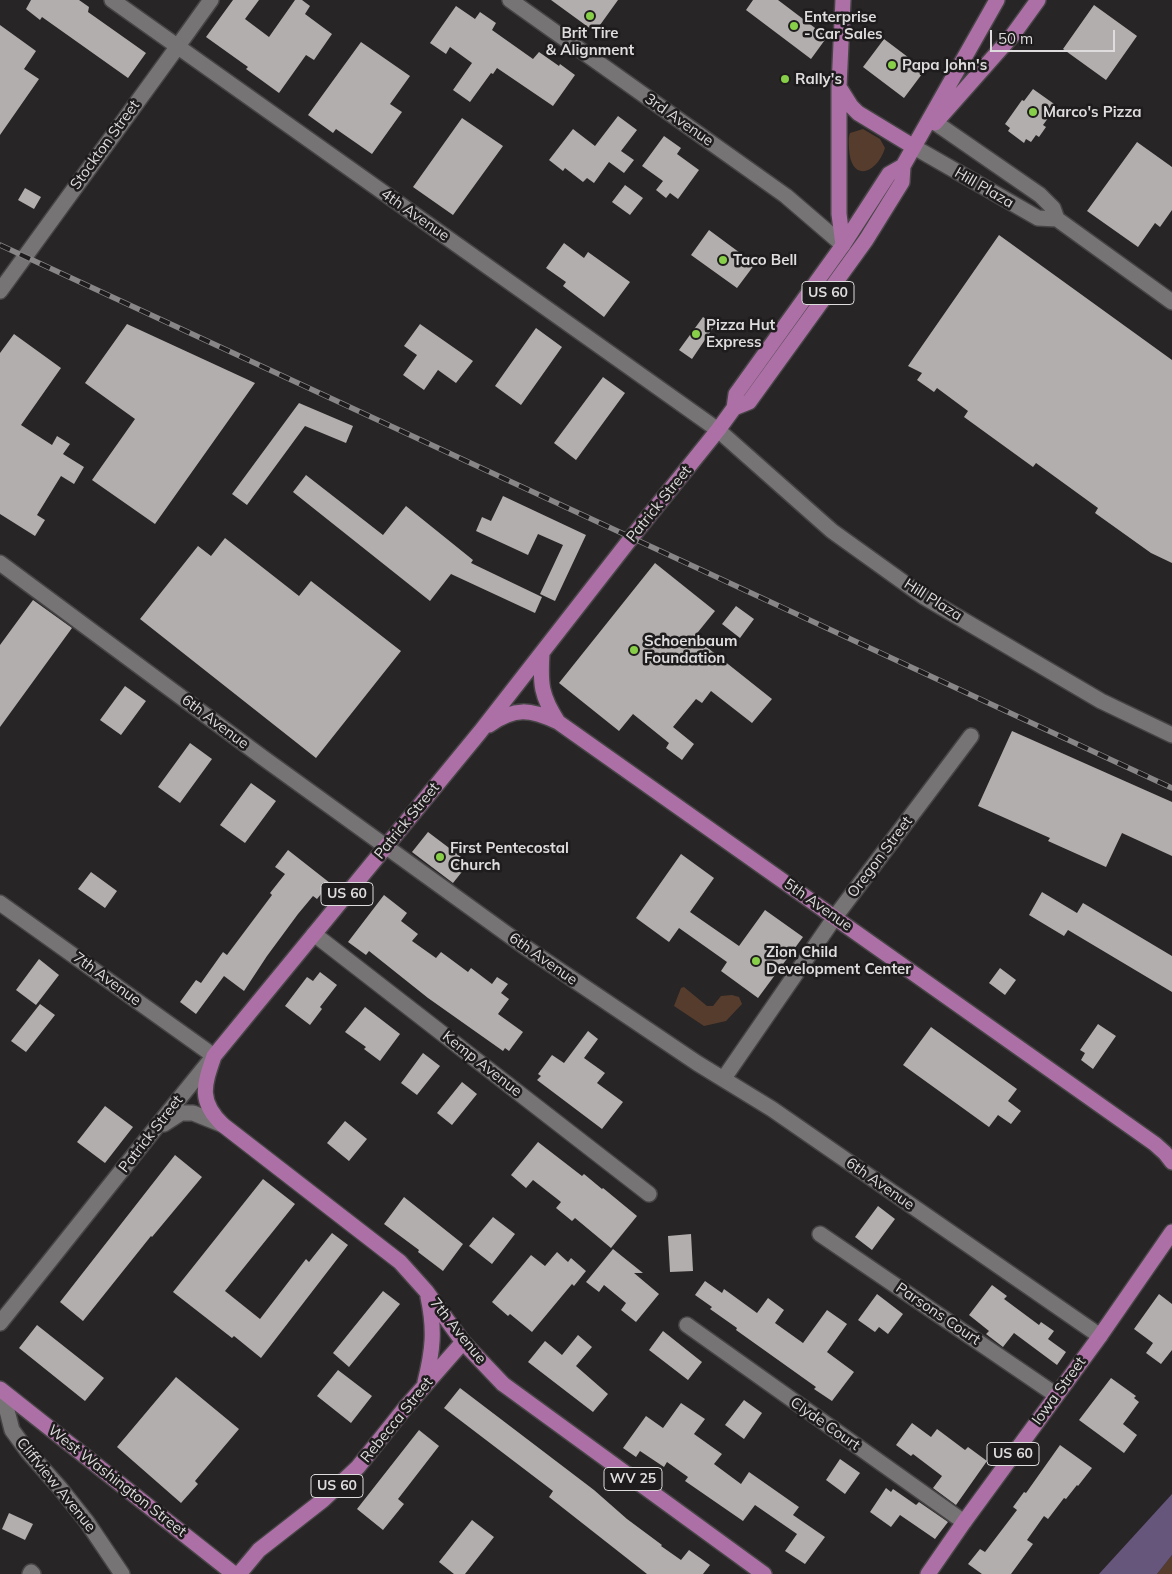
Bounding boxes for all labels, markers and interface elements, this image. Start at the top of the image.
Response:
place label: Enterprise - Car Sales [804,8,883,43]
marker: Brit Tire & Alignment [584,10,596,22]
marker: Enterprise - Car Sales [788,20,800,32]
scale bar [992,20,1117,52]
place label: Brit Tire & Alignment [546,24,634,59]
text: 50 m [998,29,1033,48]
place label: Papa John's [902,56,987,74]
marker: Papa John's [886,59,898,71]
place label: Rally's [795,70,842,88]
marker: Rally's [779,73,791,85]
street label: 3rd Avenue [641,90,717,150]
street label: Stockton Street [67,97,143,193]
place label: Marco's Pizza [1043,103,1142,121]
marker: Marco's Pizza [1027,106,1039,118]
street label: Hill Plaza [951,164,1017,212]
street label: 4th Avenue [377,185,453,245]
place label: Taco Bell [733,251,797,269]
marker: Taco Bell [717,254,729,266]
road number: US 60 [802,282,854,304]
place label: Pizza Hut Express [706,316,775,351]
marker: Pizza Hut Express [690,328,702,340]
street label: Patrick Street [623,462,695,546]
street label: Hill Plaza [901,575,965,625]
place label: Schoenbaum Foundation [644,632,737,667]
marker: Schoenbaum Foundation [628,644,640,656]
street label: 6th Avenue [178,691,252,753]
street label: Patrick Street [371,779,443,863]
street label: Oregon Street [844,813,916,901]
place label: First Pentecostal Church [450,839,569,874]
marker: First Pentecostal Church [434,851,446,863]
street label: 5th Avenue [780,875,856,935]
road number: US 60 [321,882,373,906]
street label: 6th Avenue [505,929,581,989]
place label: Zion Child Development Center [766,943,911,978]
street label: 7th Avenue [70,948,144,1010]
marker: Zion Child Development Center [750,955,762,967]
street label: Kemp Avenue [439,1027,525,1101]
street label: Patrick Street [115,1092,187,1176]
street label: 6th Avenue [842,1154,918,1214]
street label: Parsons Court [892,1279,984,1349]
street label: 7th Avenue [426,1295,490,1367]
street label: Iowa Street [1028,1354,1090,1428]
street label: Rebecca Street [357,1374,437,1466]
street label: Clyde Court [787,1393,863,1455]
street label: West Washington Street [44,1421,190,1541]
street label: Cliffview Avenue [13,1434,99,1536]
road number: US 60 [987,1442,1039,1466]
road number: WV 25 [604,1468,662,1490]
road number: US 60 [311,1474,363,1498]

